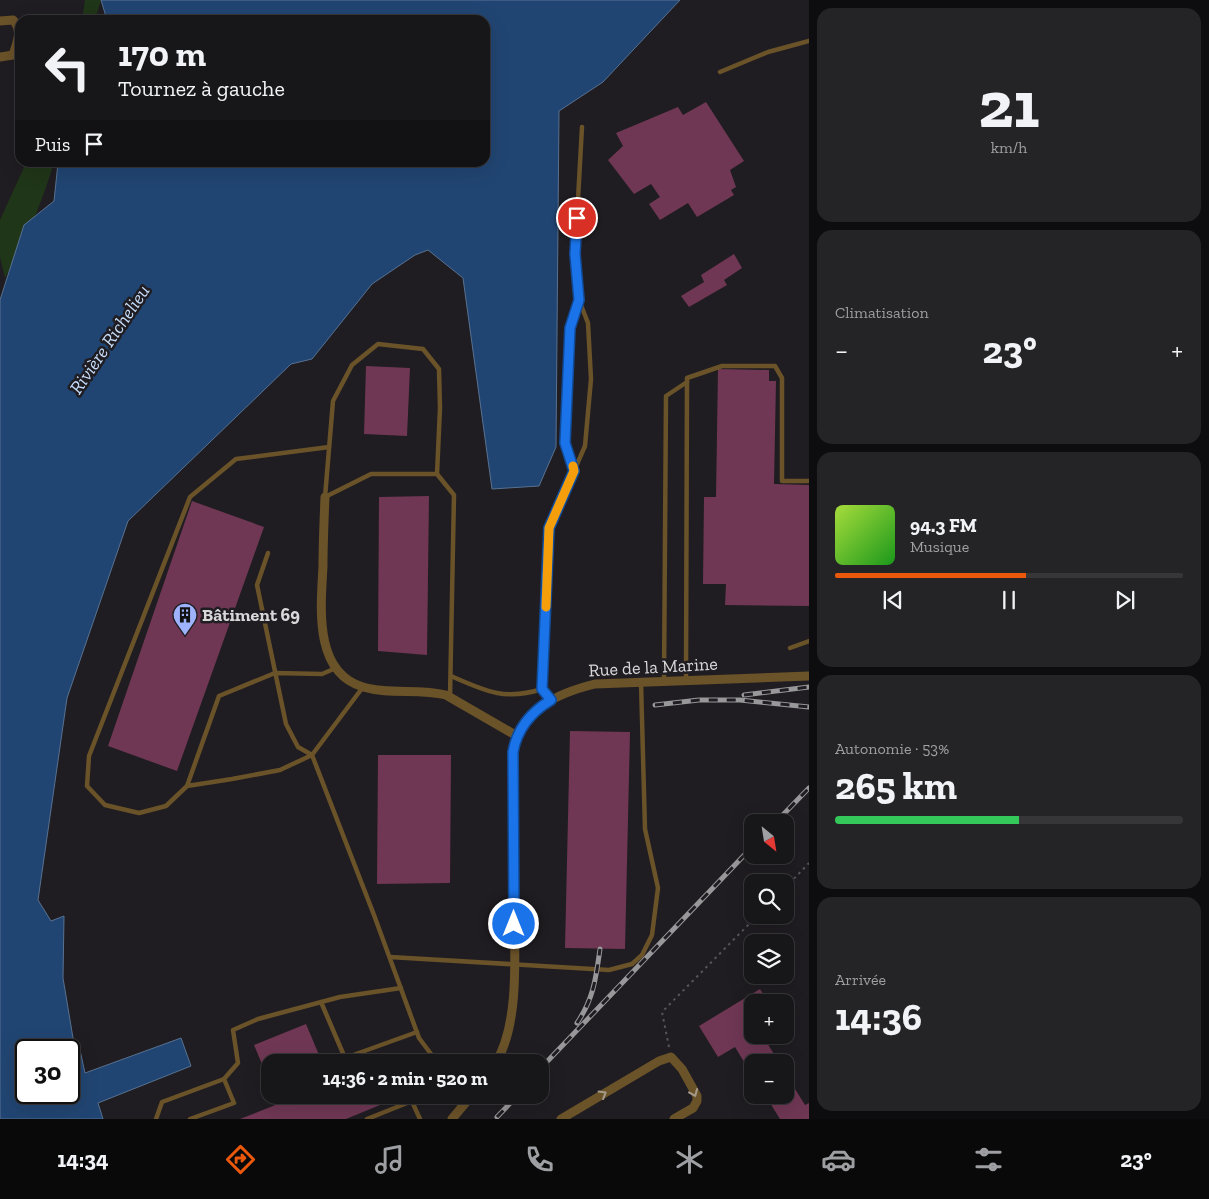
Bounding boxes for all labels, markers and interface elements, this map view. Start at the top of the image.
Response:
text: 170 m [118,33,206,75]
icon: left [35,35,100,100]
text: 21 [978,66,1040,144]
text: Tournez à gauche [118,75,285,102]
icon: arrive [80,130,108,158]
text: Puis [35,133,70,156]
text: km/h [991,138,1027,157]
pin [556,197,598,239]
icon: arrive [563,204,591,232]
water label: Rivière Richelieu [64,280,155,398]
text: Climatisation [835,303,929,322]
text: 23° [982,327,1037,373]
text: − [835,334,848,367]
text: + [1171,334,1183,367]
text: 94.3 FM [910,514,977,537]
text: Musique [910,537,969,556]
icon: previous [879,586,907,614]
icon: pause [995,586,1023,614]
icon: next [1111,586,1139,614]
building icon: Bâtiment 69 [172,602,198,636]
place label: Bâtiment 69 [202,604,300,626]
street label: Rue de la Marine [588,653,718,681]
text: Autonomie · 53% [835,739,949,758]
text: 265 km [835,763,957,809]
north arrow [744,814,794,864]
map controls [744,814,794,1104]
button: search [744,874,794,924]
position arrow [487,897,539,949]
button: layers [744,934,794,984]
text: Arrivée [835,970,886,989]
button: + [744,994,794,1044]
text: 14:36 [835,994,922,1040]
speed limit sign: 30 [15,1039,80,1104]
button: − [744,1054,794,1104]
text: 14:36 · 2 min · 520 m [322,1067,488,1090]
one-way arrow [688,1088,698,1097]
one-way arrow [598,1091,607,1101]
icon: directions [223,1142,258,1177]
icon: music [372,1142,407,1177]
icon: phone [522,1142,557,1177]
icon: climate [672,1142,707,1177]
icon: car [821,1142,856,1177]
icon: filters [971,1142,1006,1177]
text: 14:34 [57,1146,108,1173]
text: 23° [1120,1146,1152,1173]

